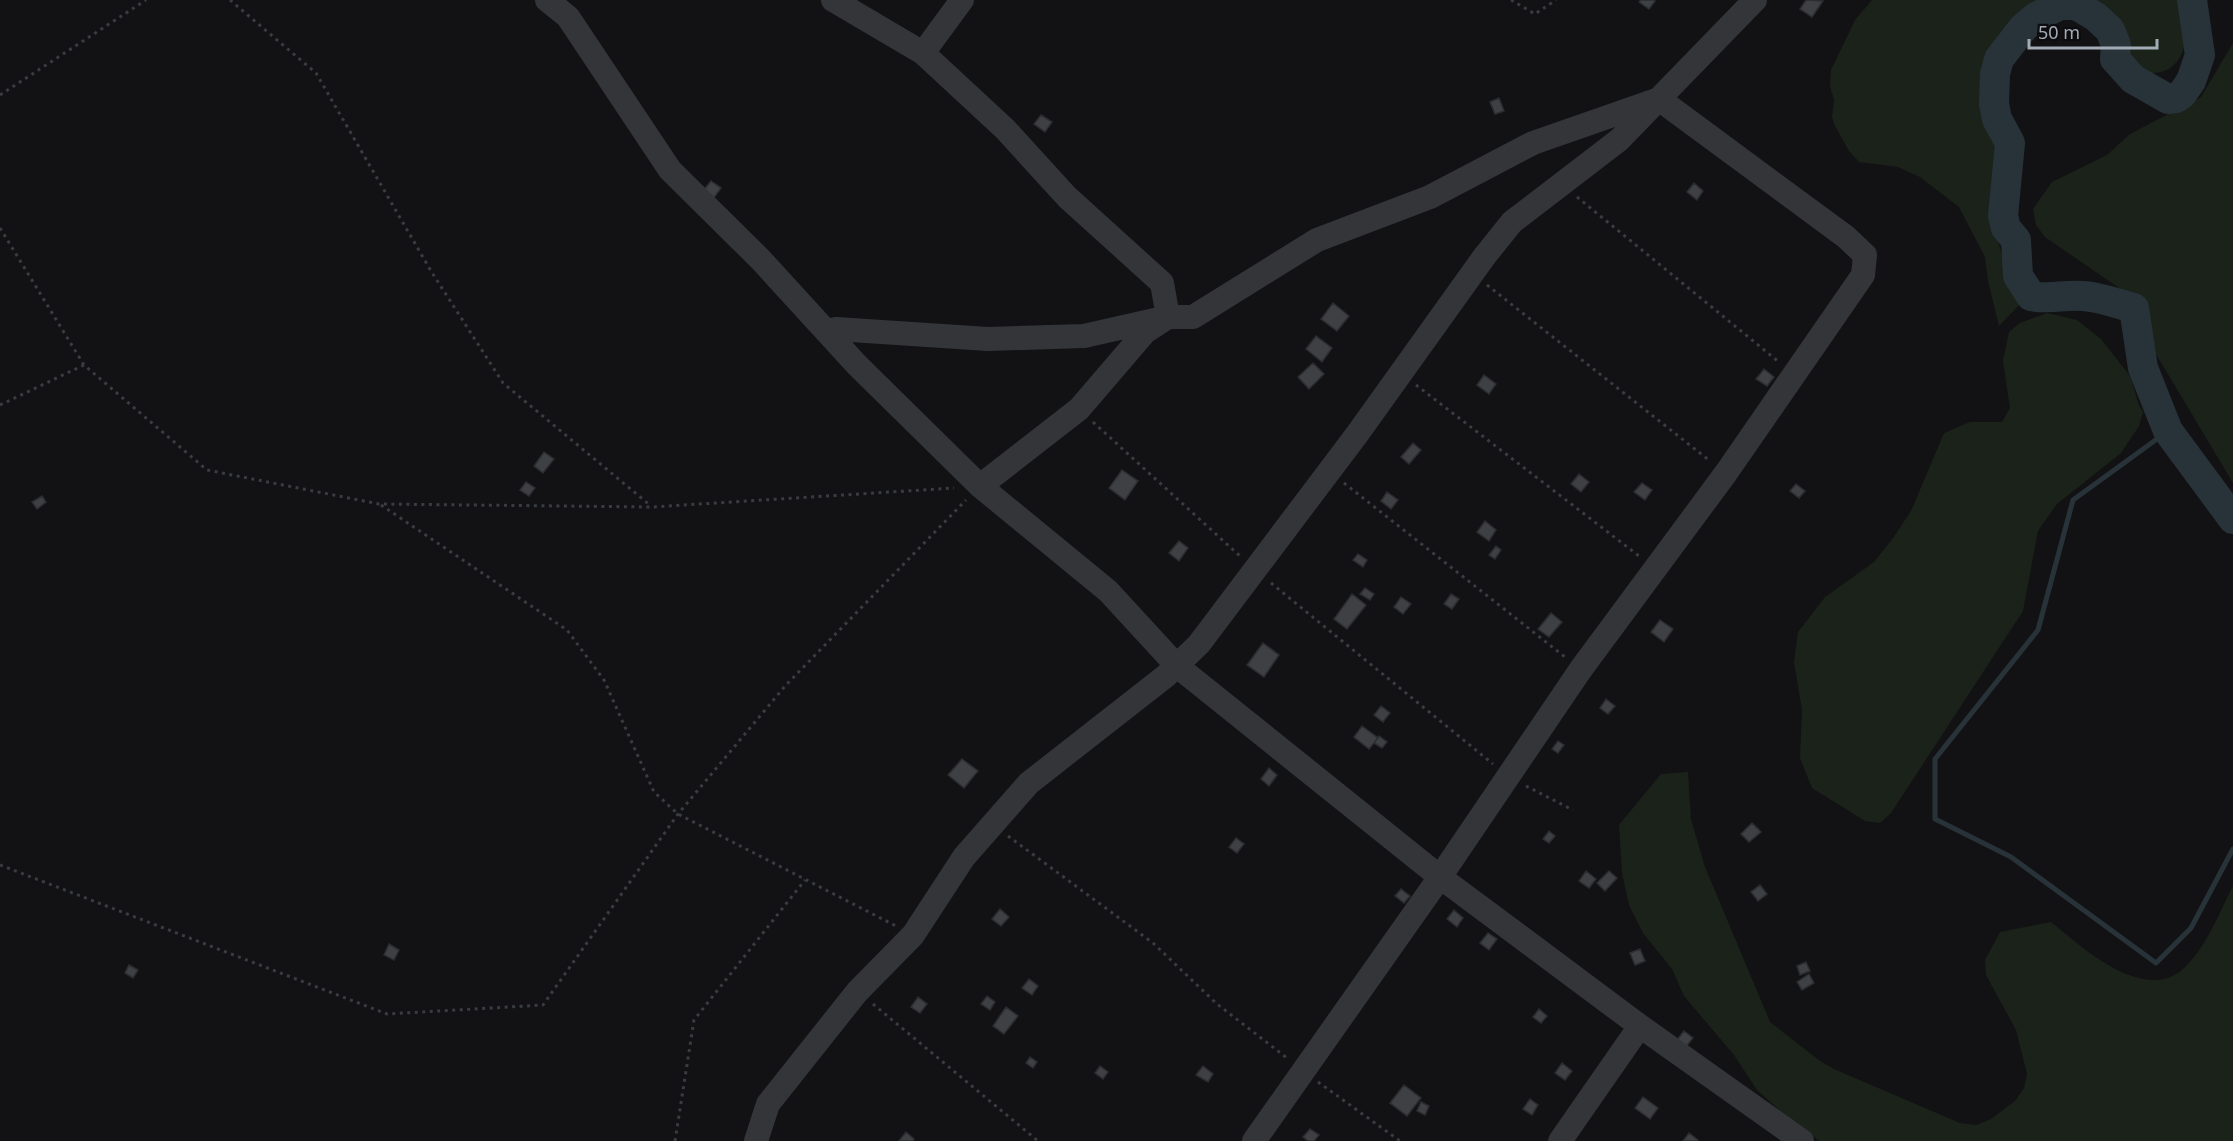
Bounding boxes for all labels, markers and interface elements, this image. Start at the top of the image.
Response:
scale bar [2029,12,2156,50]
text: 50 m [2038,20,2080,44]

